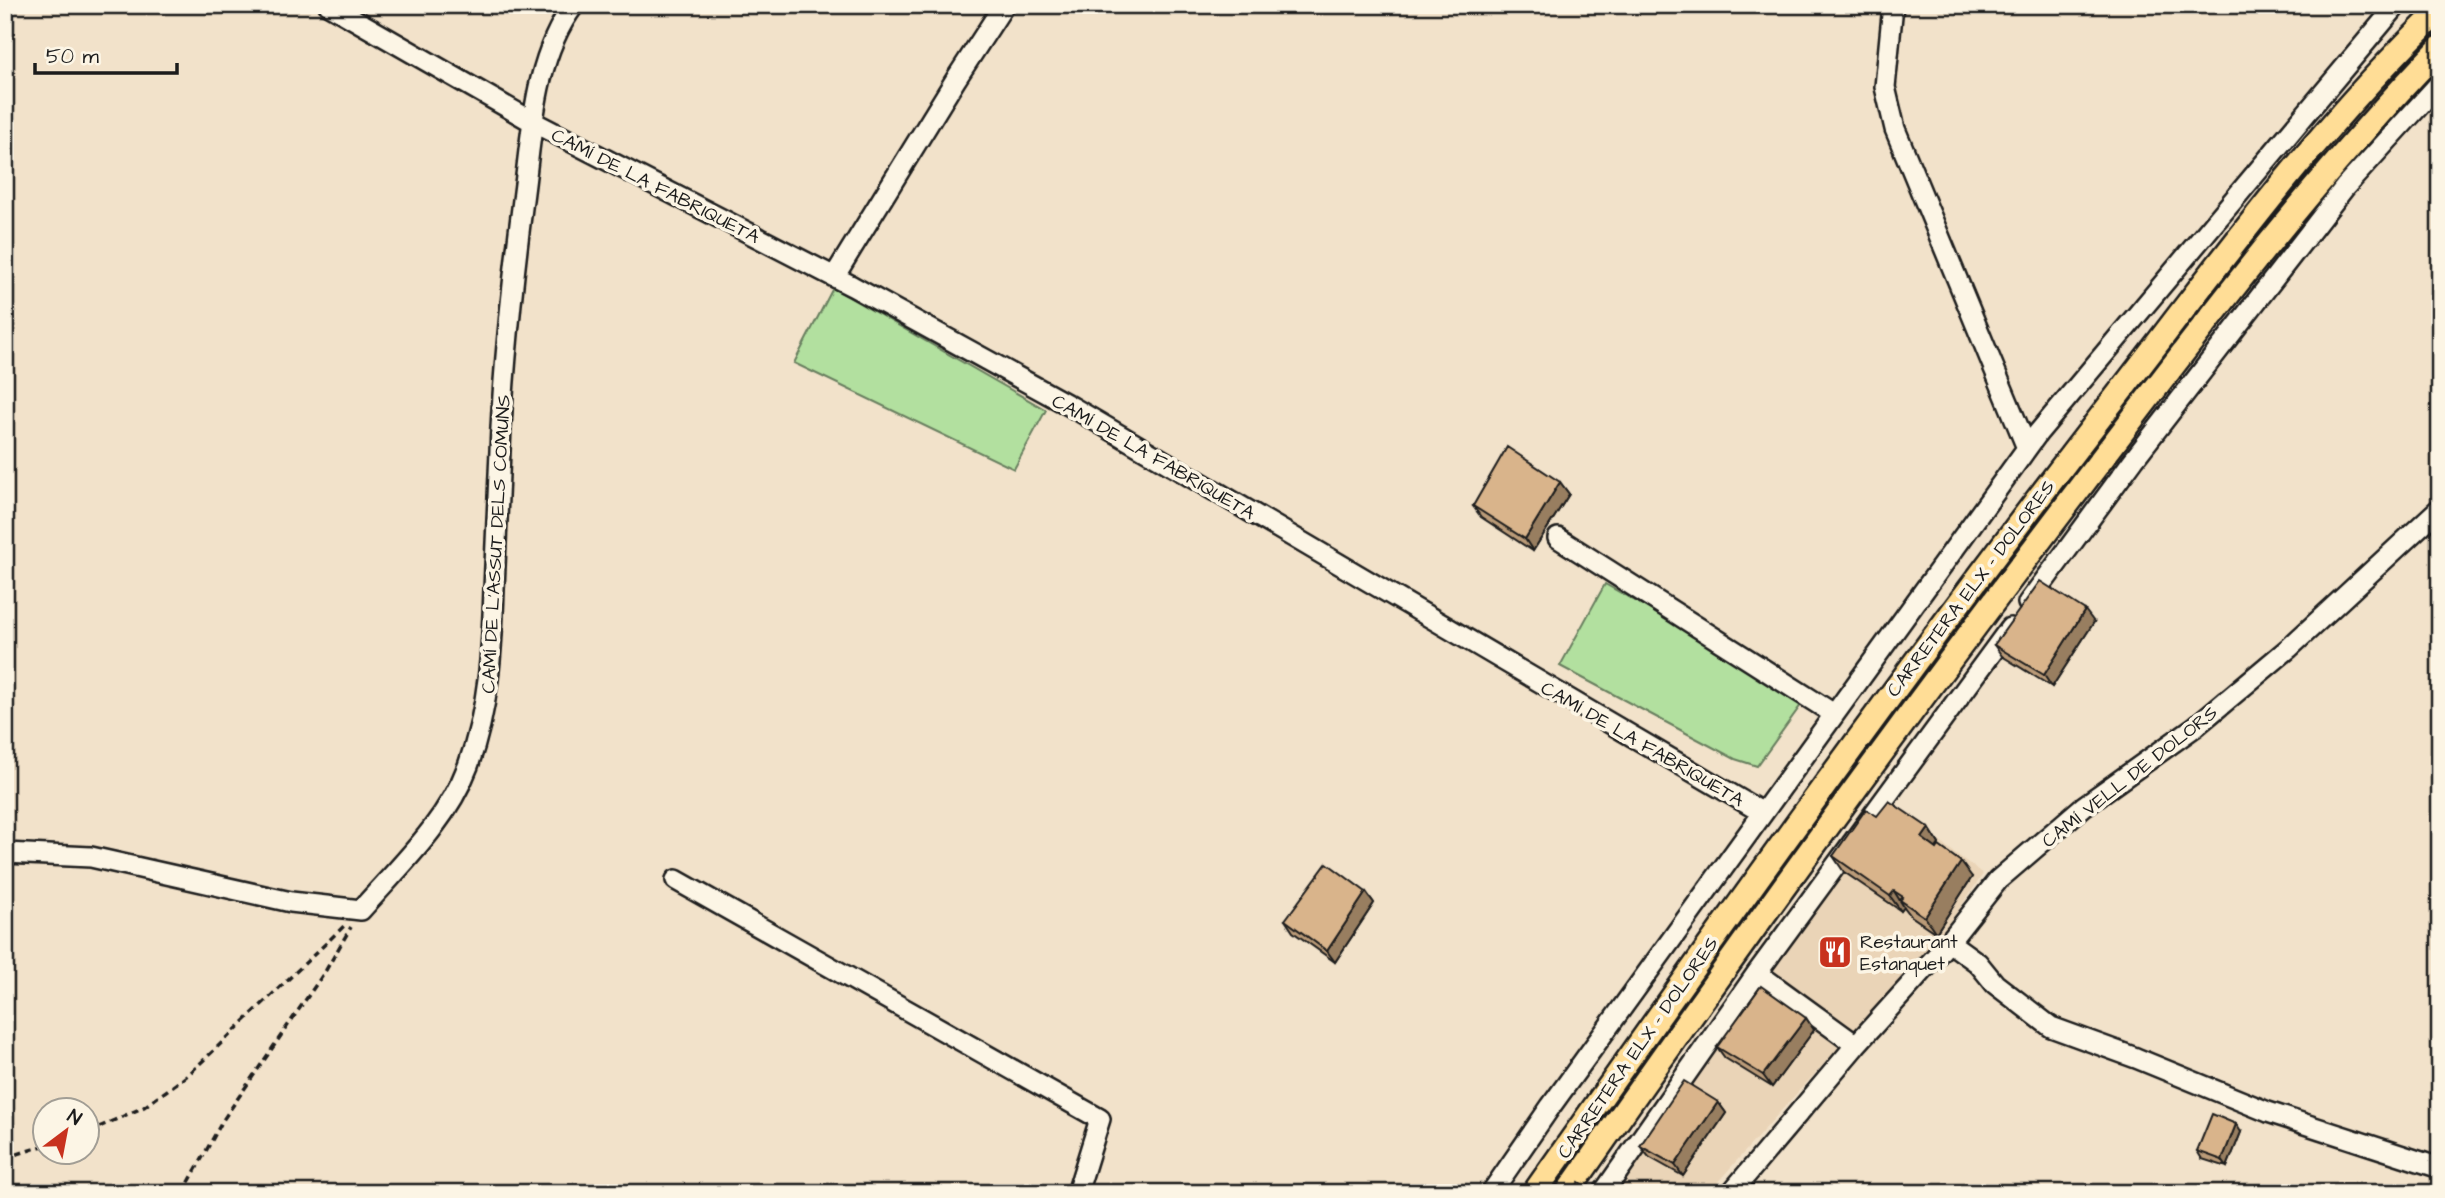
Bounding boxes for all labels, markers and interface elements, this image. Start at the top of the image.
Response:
scale bar [35,32,177,76]
text: 50 m [46,42,100,71]
street label: CAMÍ DE LA FABRIQUETA [546,122,764,251]
street label: CAMÍ DE LA FABRIQUETA [1047,388,1260,527]
street label: CAMÍ DE L'ASSUT DELS COMUNS [475,394,518,694]
street label: CARRETERA ELX - DOLORES [1881,475,2062,703]
street label: CAMÍ DE LA FABRIQUETA [1536,675,1749,814]
street label: CAMÍ VELL DE DOLORS [2036,700,2224,855]
place label: Restaurant Estanquet [1860,929,1958,978]
street label: CARRETERA ELX - DOLORES [1551,931,1725,1164]
restaurant icon: Restaurant Estanquet [1816,933,1854,971]
north arrow [32,1096,102,1166]
text: N [62,1103,86,1133]

